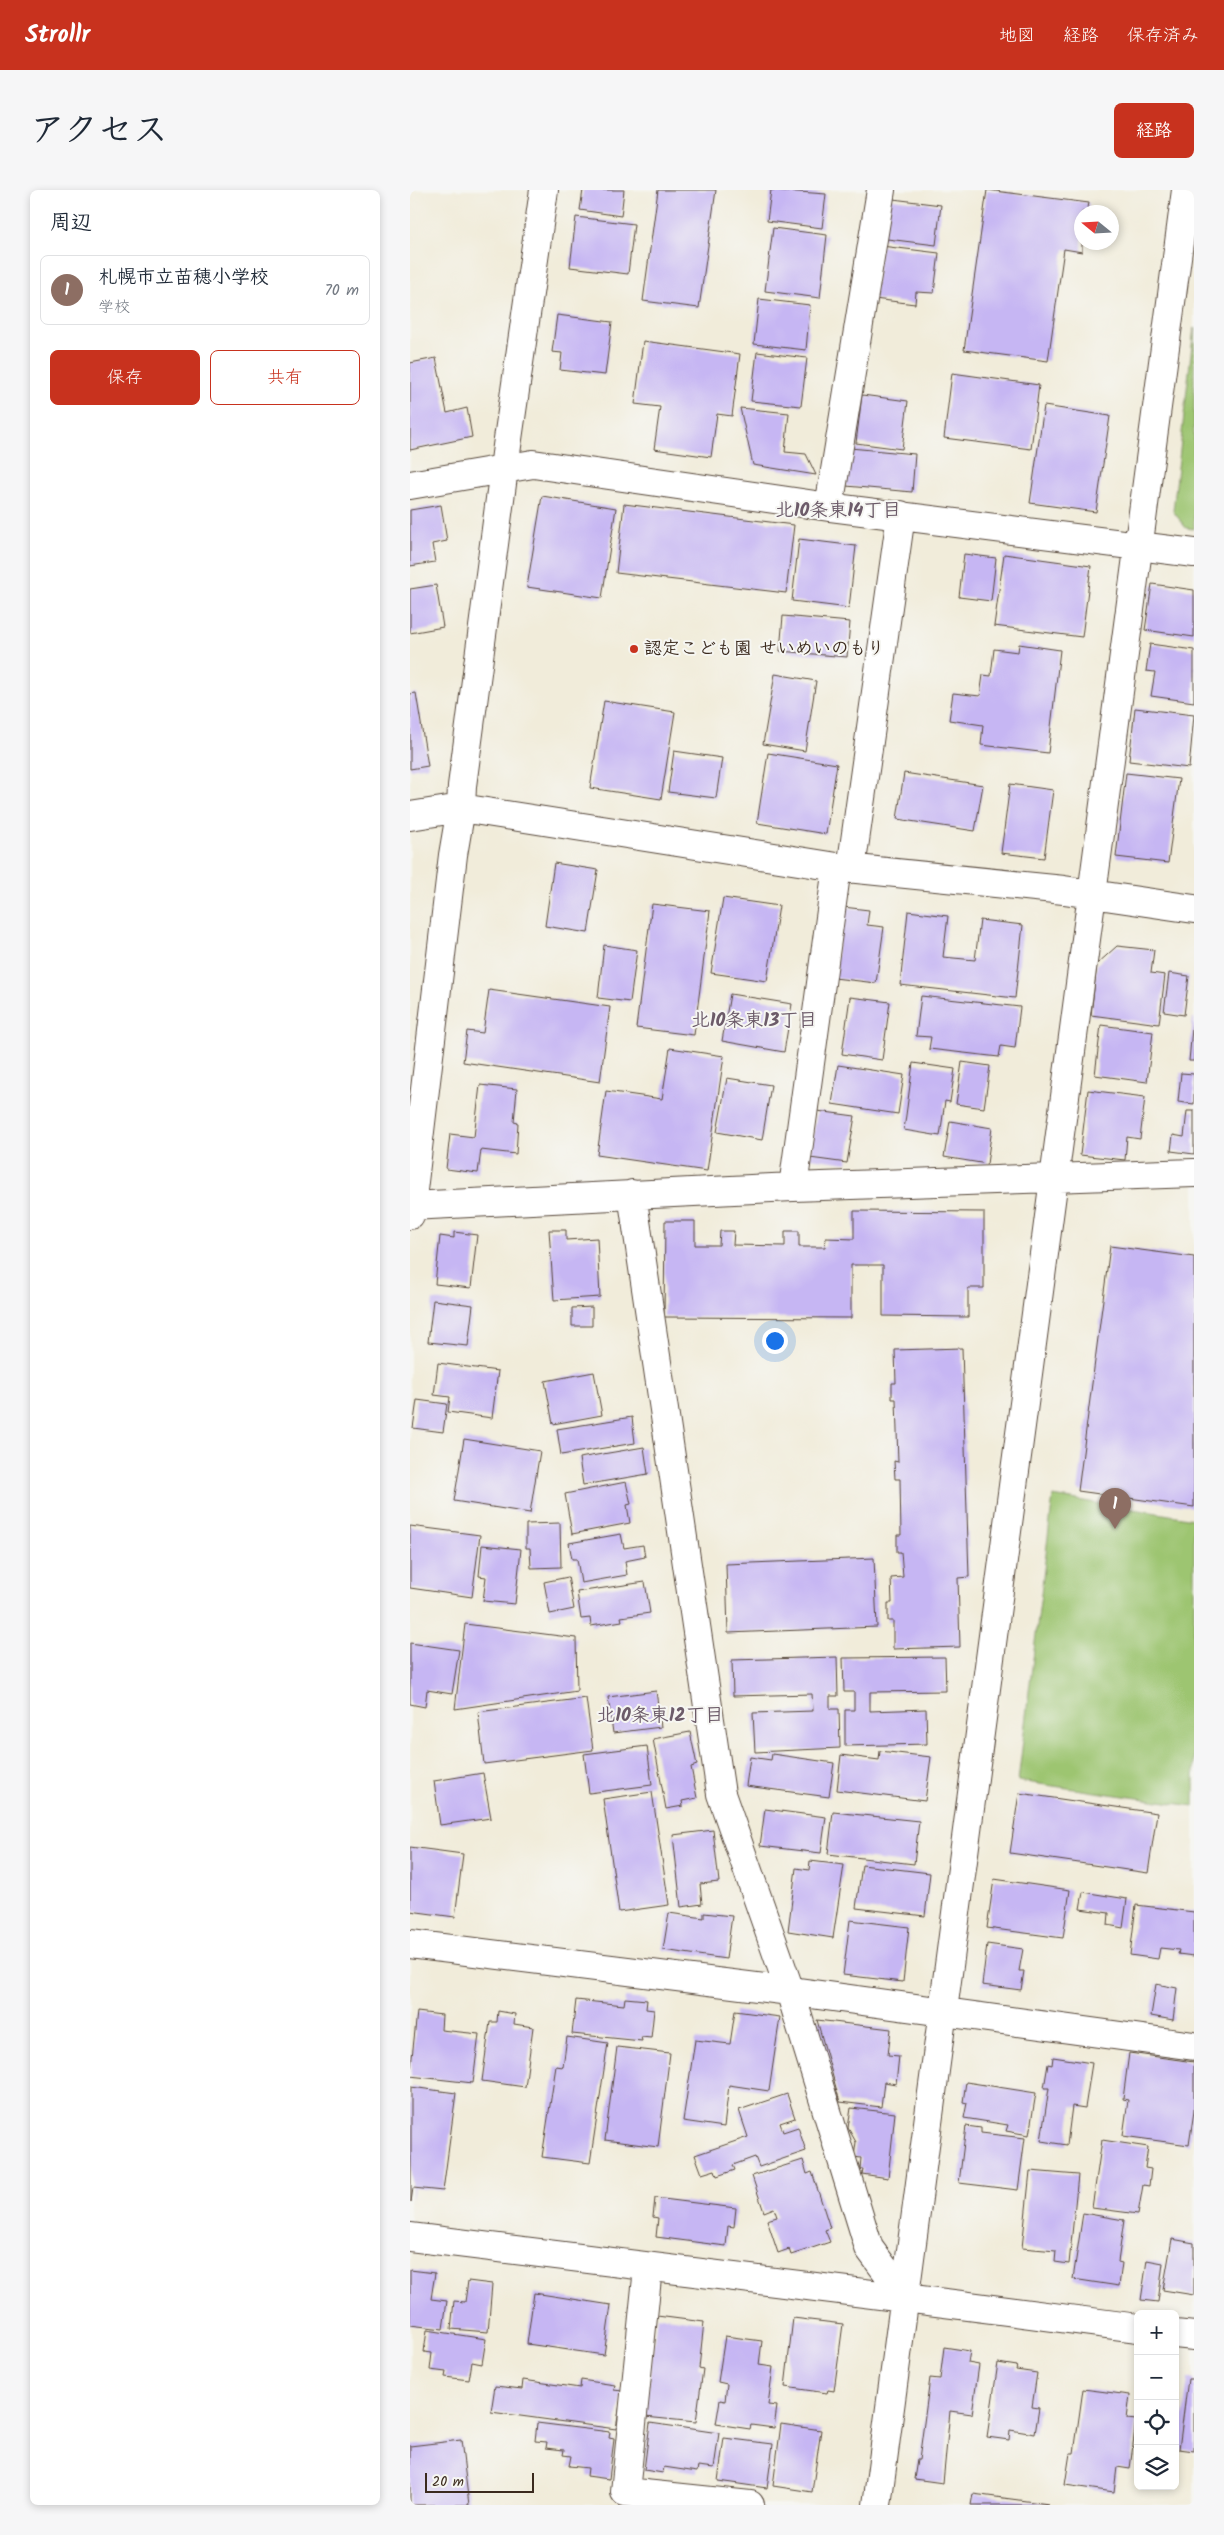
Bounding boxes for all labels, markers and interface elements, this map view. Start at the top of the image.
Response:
text: Strollr [25,16,90,55]
text: 地図 [999,22,1035,51]
text: 経路 [1063,22,1099,51]
text: 保存済み [1127,22,1199,51]
button: 経路 [1114,103,1194,158]
text: アクセス [30,104,168,160]
north arrow [1074,205,1119,250]
text: 周辺 [50,207,92,240]
text: 札幌市立苗穂小学校 [98,263,269,293]
text: 1 [65,278,69,303]
text: 70 m [324,278,359,303]
text: 学校 [98,295,130,320]
button: 保存 [50,350,200,405]
button: 共有 [210,350,360,405]
district label: 北10条東14丁目 [775,496,901,526]
place label: 認定こども園 せいめいのもり [644,635,885,664]
marker: 認定こども園 せいめいのもり [628,643,640,655]
district label: 北10条東13丁目 [691,1006,817,1036]
your location [762,1328,788,1354]
pin: 1 [1099,1488,1131,1529]
district label: 北10条東12丁目 [596,1701,724,1731]
map controls [1134,2310,1179,2490]
button: + [1134,2310,1179,2355]
button: − [1134,2355,1179,2400]
button: locate [1134,2400,1179,2445]
button: layers [1134,2445,1179,2490]
scale bar [425,2470,534,2493]
text: 20 m [432,2471,464,2493]

